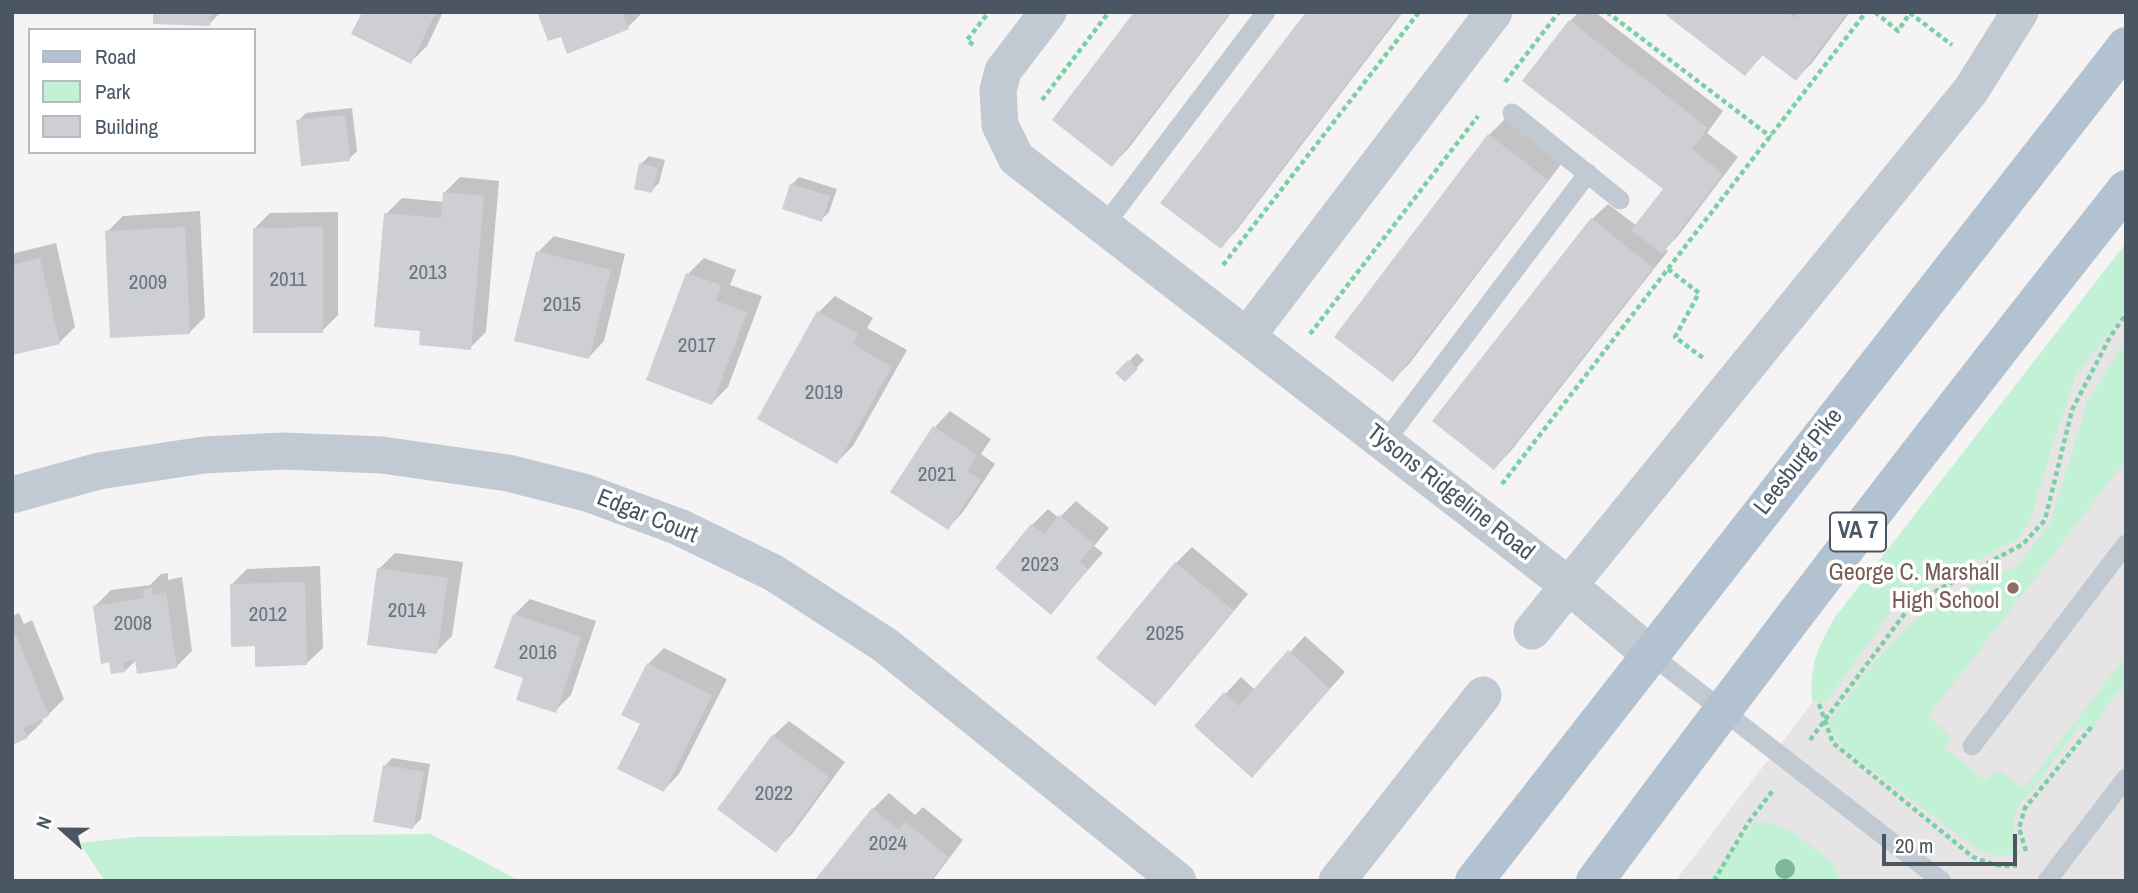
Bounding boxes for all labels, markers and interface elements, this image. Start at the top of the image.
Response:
legend [28,28,256,154]
text: Road [95,42,136,71]
text: Park [95,77,130,106]
text: Building [95,112,158,141]
house number: 2013 [409,260,447,286]
house number: 2011 [269,267,307,293]
house number: 2009 [129,270,167,296]
house number: 2015 [543,292,581,318]
house number: 2017 [678,333,716,359]
house number: 2019 [805,380,843,406]
street label: Leesburg Pike [1749,403,1849,521]
street label: Tysons Ridgeline Road [1361,419,1539,567]
house number: 2021 [918,462,956,488]
street label: Edgar Court [592,484,702,550]
road number: VA 7 [1830,512,1886,552]
house number: 2023 [1021,552,1059,578]
place label: George C. Marshall High School [1828,560,1999,616]
marker: George C. Marshall High School [2005,580,2021,596]
house number: 2014 [388,598,426,624]
house number: 2012 [249,602,287,628]
house number: 2008 [114,611,152,637]
house number: 2025 [1146,621,1184,647]
house number: 2016 [519,640,557,666]
house number: 2022 [755,781,793,807]
north arrow [28,795,98,865]
text: N [29,813,58,832]
scale bar [1886,820,2021,864]
house number: 2024 [869,831,907,857]
text: 20 m [1895,831,1933,860]

